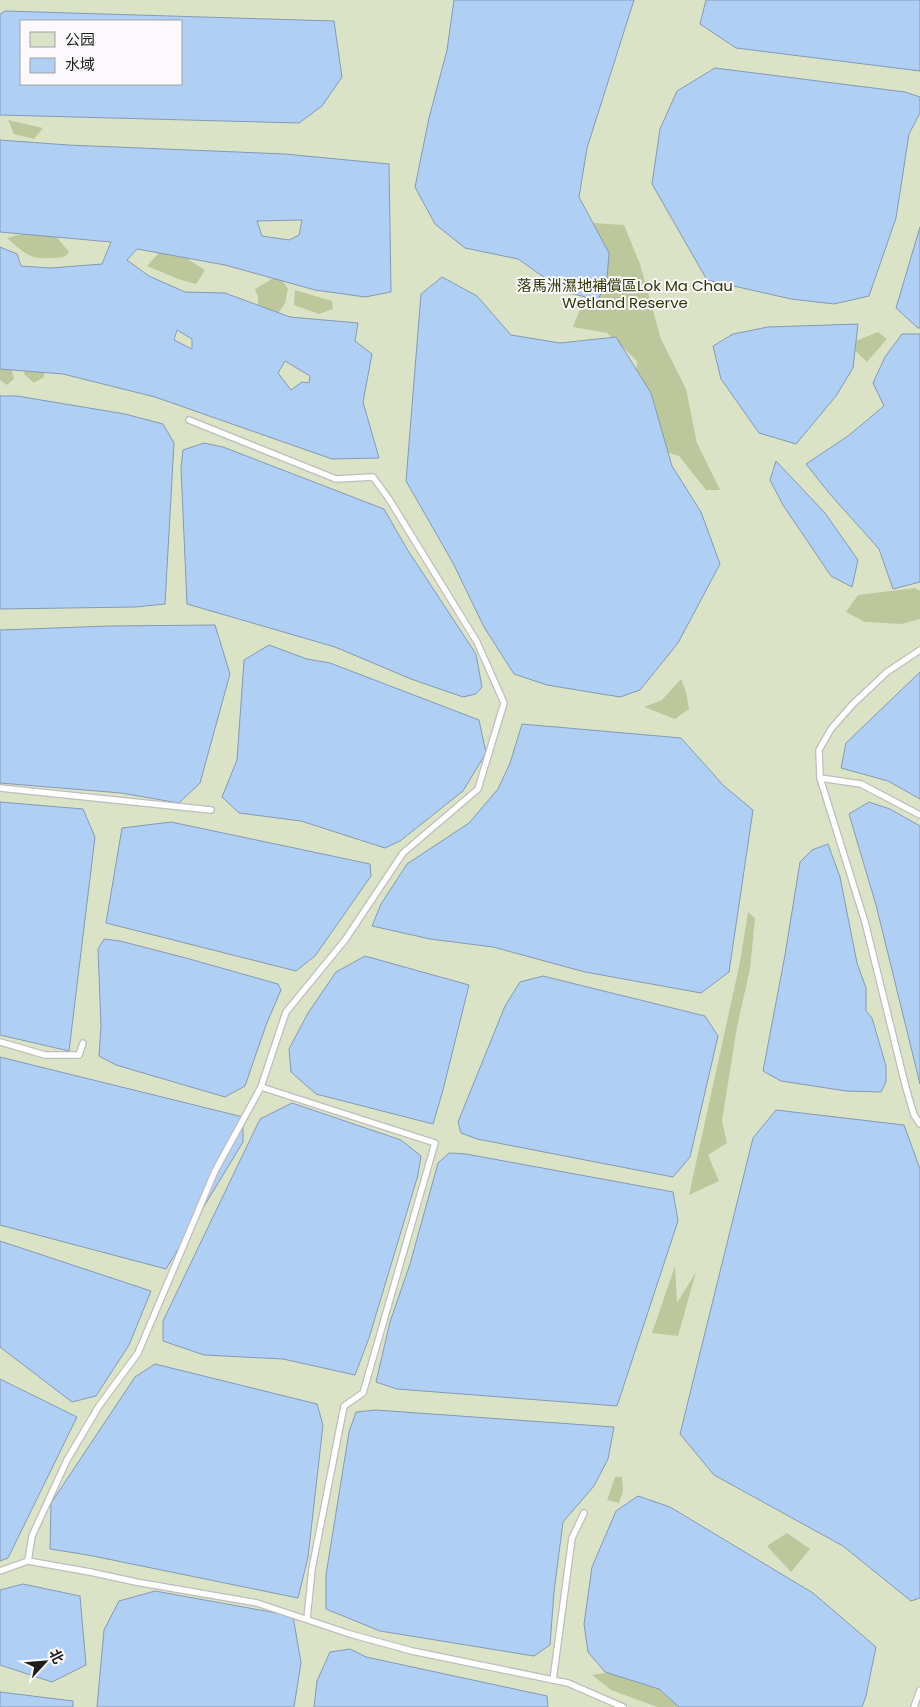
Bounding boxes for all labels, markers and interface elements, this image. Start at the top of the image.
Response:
legend [20,20,182,85]
text: 公园 [65,29,95,50]
text: 水域 [65,54,95,75]
park label: 落馬洲濕地補償區Lok Ma Chau Wetland Reserve [517,275,733,313]
north arrow [20,1637,70,1687]
text: 北 [45,1646,69,1667]

